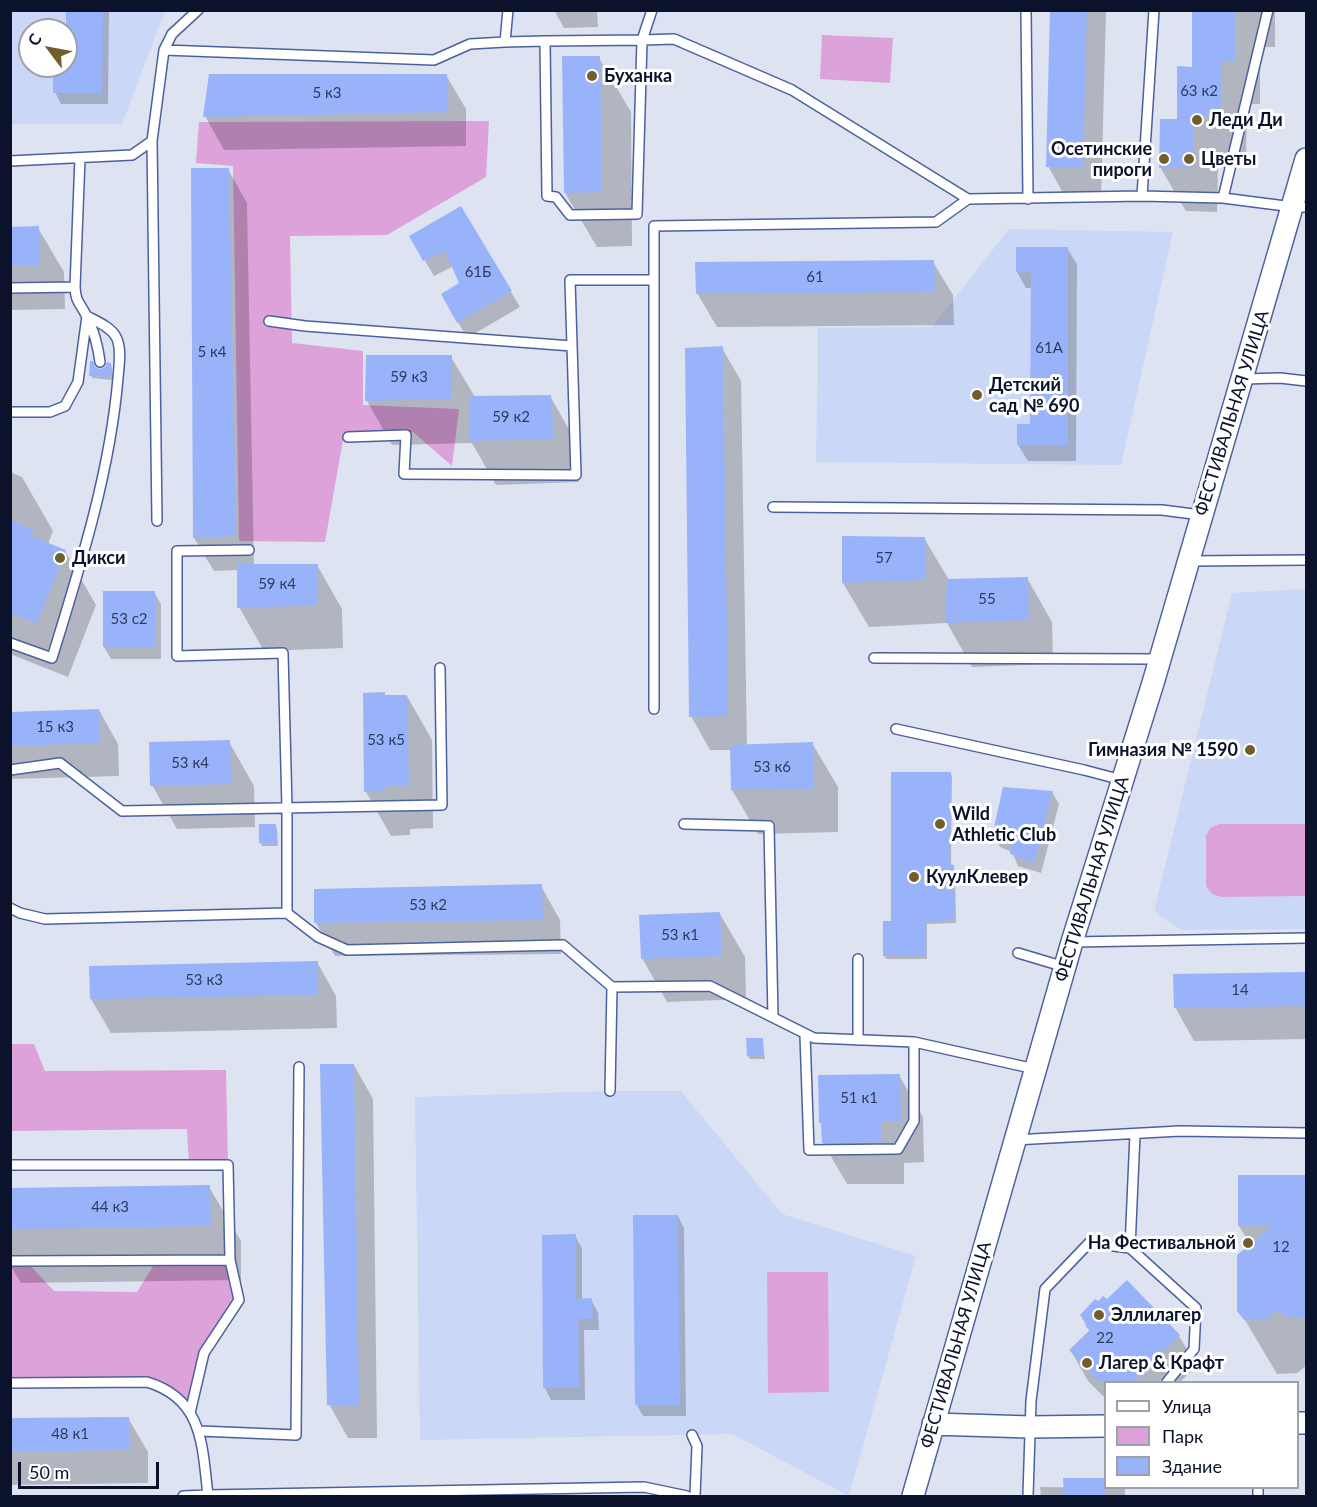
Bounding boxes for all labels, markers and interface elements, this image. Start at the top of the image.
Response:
north arrow [18,18,78,78]
text: С [23,30,45,49]
place label: Буханка [604,65,672,87]
marker: Буханка [585,69,599,83]
house number: 63 к2 [1180,82,1218,100]
house number: 5 к3 [312,84,342,102]
place label: Леди Ди [1209,109,1283,131]
marker: Леди Ди [1190,113,1204,127]
place label: Осетинские пироги [1051,138,1152,180]
place label: Цветы [1201,148,1256,170]
marker: Осетинские пироги [1157,152,1171,166]
marker: Цветы [1182,152,1196,166]
house number: 61Б [465,263,491,281]
house number: 61 [806,268,824,286]
street label: ФЕСТИВАЛЬНАЯ УЛИЦА [1190,307,1274,519]
house number: 61А [1035,339,1063,357]
house number: 5 к4 [197,343,227,361]
house number: 59 к3 [390,368,428,386]
place label: Детский сад № 690 [989,374,1079,416]
marker: Детский сад № 690 [970,388,984,402]
house number: 59 к2 [492,408,530,426]
place label: Дикси [72,547,125,569]
house number: 57 [875,549,893,567]
marker: Дикси [53,551,67,565]
house number: 59 к4 [258,575,296,593]
house number: 55 [978,590,996,608]
house number: 53 с2 [110,610,148,628]
house number: 15 к3 [36,718,74,736]
house number: 53 к5 [367,731,405,749]
place label: Гимназия № 1590 [1088,739,1238,761]
marker: Гимназия № 1590 [1243,743,1257,757]
house number: 53 к4 [171,754,209,772]
house number: 53 к6 [753,758,791,776]
street label: ФЕСТИВАЛЬНАЯ УЛИЦА [1050,773,1134,985]
place label: Wild Athletic Club [952,803,1056,846]
marker: Wild Athletic Club [933,817,947,831]
place label: КуулКлевер [926,866,1028,888]
marker: КуулКлевер [907,870,921,884]
house number: 53 к2 [409,896,447,914]
house number: 53 к1 [661,926,699,944]
house number: 53 к3 [185,971,223,989]
house number: 14 [1231,981,1249,999]
house number: 51 к1 [840,1089,878,1107]
house number: 44 к3 [91,1198,129,1216]
place label: На Фестивальной [1088,1232,1236,1254]
marker: На Фестивальной [1241,1236,1255,1250]
house number: 12 [1272,1238,1290,1256]
street label: ФЕСТИВАЛЬНАЯ УЛИЦА [916,1239,996,1451]
place label: Эллилагер [1111,1304,1201,1326]
marker: Эллилагер [1092,1308,1106,1322]
house number: 22 [1096,1329,1114,1347]
place label: Лагер & Крафт [1099,1352,1224,1374]
marker: Лагер & Крафт [1080,1356,1094,1370]
legend [1104,1381,1299,1489]
text: Улица [1162,1395,1212,1417]
house number: 48 к1 [51,1425,89,1443]
text: Парк [1162,1425,1203,1447]
scale bar [21,1450,162,1488]
text: Здание [1162,1455,1222,1477]
text: 50 m [29,1461,69,1483]

